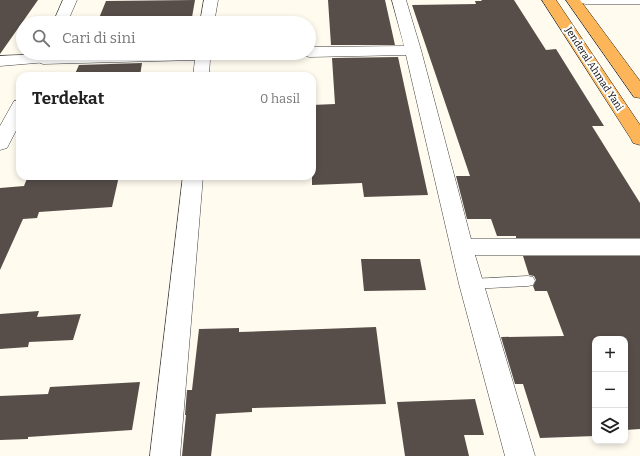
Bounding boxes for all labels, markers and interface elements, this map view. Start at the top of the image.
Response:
search box [16,16,316,60]
street label: Jenderal Ahmad Yani [562,24,626,113]
icon: search [30,27,52,49]
text: Cari di sini [62,29,135,47]
text: Terdekat [32,88,104,109]
text: 0 hasil [260,91,300,106]
map controls [592,336,628,444]
button: + [592,336,628,372]
button: − [592,372,628,408]
button: layers [592,408,628,444]

